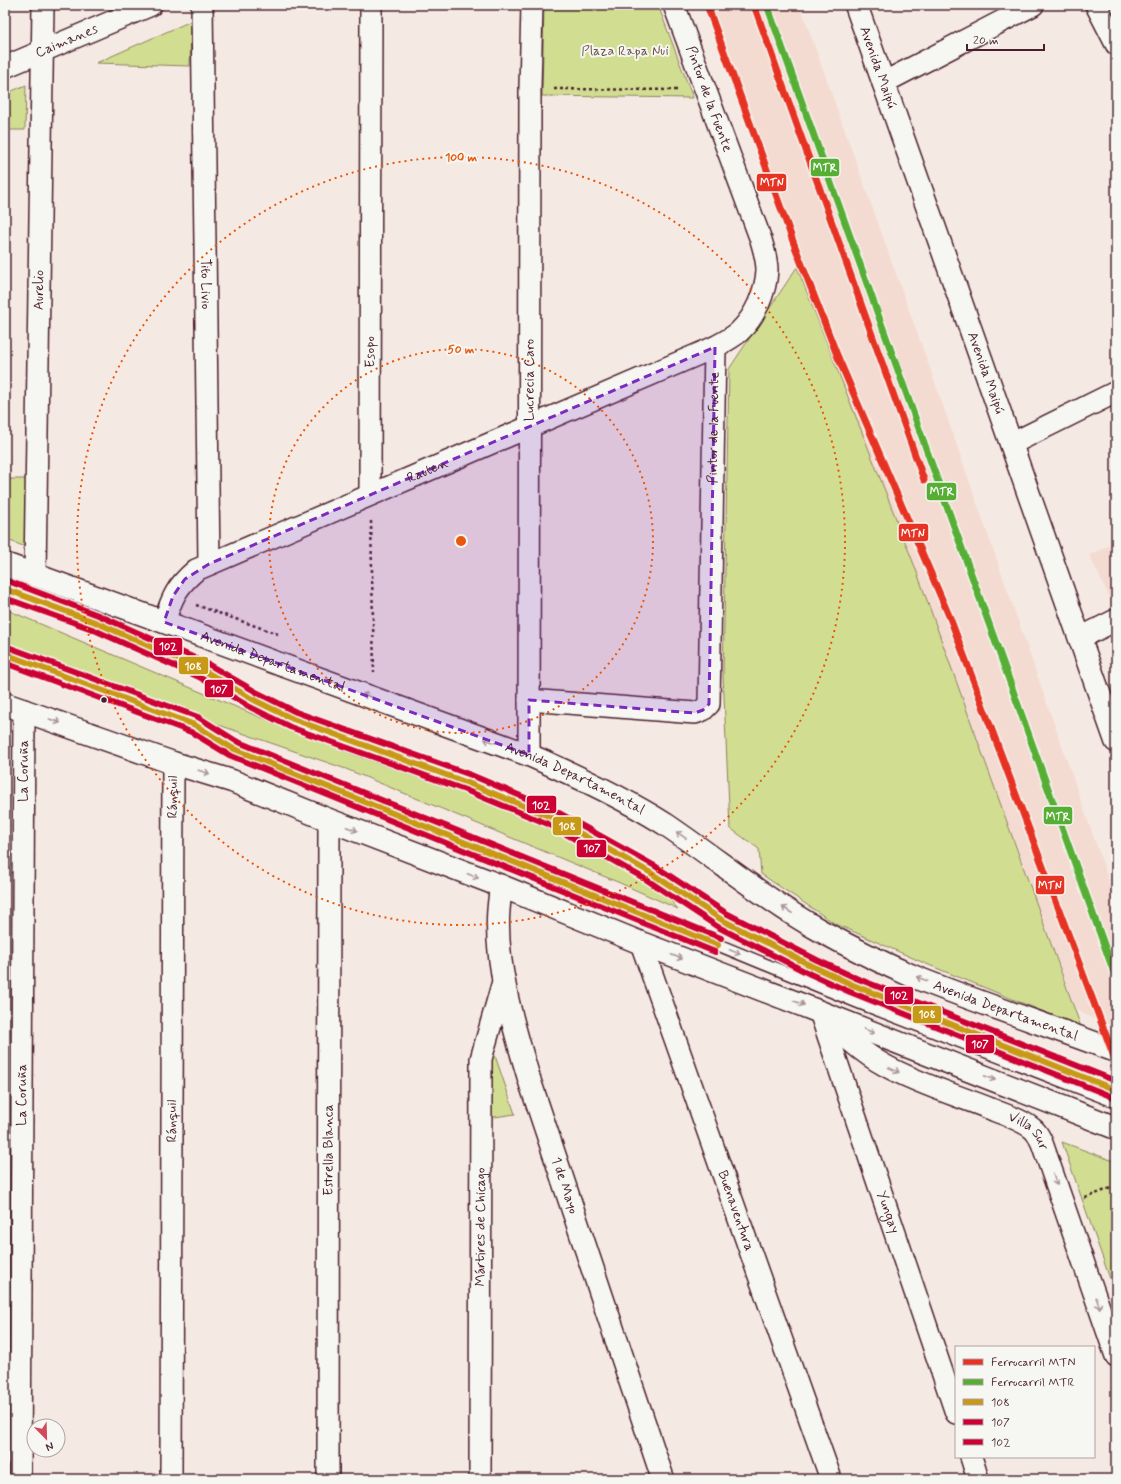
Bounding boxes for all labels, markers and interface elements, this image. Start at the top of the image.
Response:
street label: Caimanes [33,20,101,62]
street label: Avenida Maipú [855,24,901,111]
scale bar [967,26,1044,52]
text: 20 m [973,33,999,49]
park label: Plaza Rapa Nui [581,42,669,60]
street label: Pintor de la Fuente [681,44,737,155]
text: 100 m [445,150,478,166]
line badge: MTR [810,158,840,177]
text: MTR [813,161,838,175]
line badge: MTN [756,173,787,192]
text: MTN [760,176,785,190]
street label: Tito Livio [196,259,215,310]
street label: Aurelio [30,270,48,310]
street label: Avenida Maipú [963,329,1009,416]
street label: Esopo [361,336,379,368]
street label: Lucrecia Caro [521,339,539,421]
text: 50 m [448,342,475,358]
street label: Pintor de la Fuente [704,372,724,483]
street label: Rauten [404,454,451,487]
line badge: MTR [926,482,957,501]
text: MTR [930,485,955,499]
line badge: MTN [898,523,929,542]
text: MTN [901,527,926,541]
centre of rings [454,534,468,548]
street label: Avenida Departamental [198,627,348,696]
line badge: 102 [153,637,183,656]
text: 102 [159,640,177,654]
line badge: 108 [178,656,209,675]
text: 108 [184,660,202,674]
line badge: 107 [204,679,234,698]
text: 107 [210,683,229,697]
one-way arrow [361,692,374,699]
unlabelled marker [99,695,109,705]
one-way arrow [48,718,61,725]
one-way arrow [484,736,496,744]
street label: Avenida Departamental [502,738,648,819]
street label: La Coruña [15,740,33,802]
one-way arrow [198,769,211,776]
street label: Ránquil [164,775,182,818]
line badge: 102 [526,795,557,814]
text: 102 [532,799,550,813]
line badge: MTR [1043,806,1073,825]
text: MTR [1046,810,1071,824]
line badge: 108 [552,816,582,836]
text: 108 [558,820,576,834]
one-way arrow [345,826,357,834]
one-way arrow [676,831,687,839]
line badge: 107 [576,839,607,858]
text: 107 [583,842,602,856]
one-way arrow [467,872,479,880]
line badge: MTN [1035,875,1065,895]
text: MTN [1038,879,1063,893]
one-way arrow [782,906,793,914]
one-way arrow [729,948,741,956]
one-way arrow [671,954,683,962]
one-way arrow [916,975,928,983]
street label: Avenida Departamental [931,976,1080,1045]
line badge: 102 [884,986,914,1005]
text: 102 [890,989,908,1003]
one-way arrow [792,1000,804,1008]
line badge: 108 [912,1005,942,1024]
text: 108 [918,1008,936,1022]
one-way arrow [863,1027,875,1035]
line badge: 107 [965,1034,995,1054]
text: 107 [971,1038,990,1052]
street label: La Coruña [13,1064,31,1126]
one-way arrow [888,1067,900,1074]
one-way arrow [984,1075,996,1083]
street label: Ránquil [163,1099,181,1142]
street label: Estrella Blanca [319,1104,338,1196]
street label: Villa Sur [1006,1108,1053,1153]
street label: 1 de Mayo [547,1155,583,1216]
street label: Mártires de Chicago [471,1167,490,1287]
street label: Buenaventura [713,1168,758,1253]
one-way arrow [1052,1173,1059,1186]
street label: Yungay [872,1188,903,1236]
one-way arrow [1094,1297,1102,1309]
legend [955,1346,1095,1458]
text: Ferrocarril MTN [991,1355,1075,1371]
text: Ferrocarril MTR [991,1375,1074,1391]
text: 108 [991,1395,1010,1411]
text: 107 [991,1415,1010,1431]
north arrow [26,1418,66,1458]
text: 102 [991,1435,1010,1451]
text: N [43,1438,56,1454]

